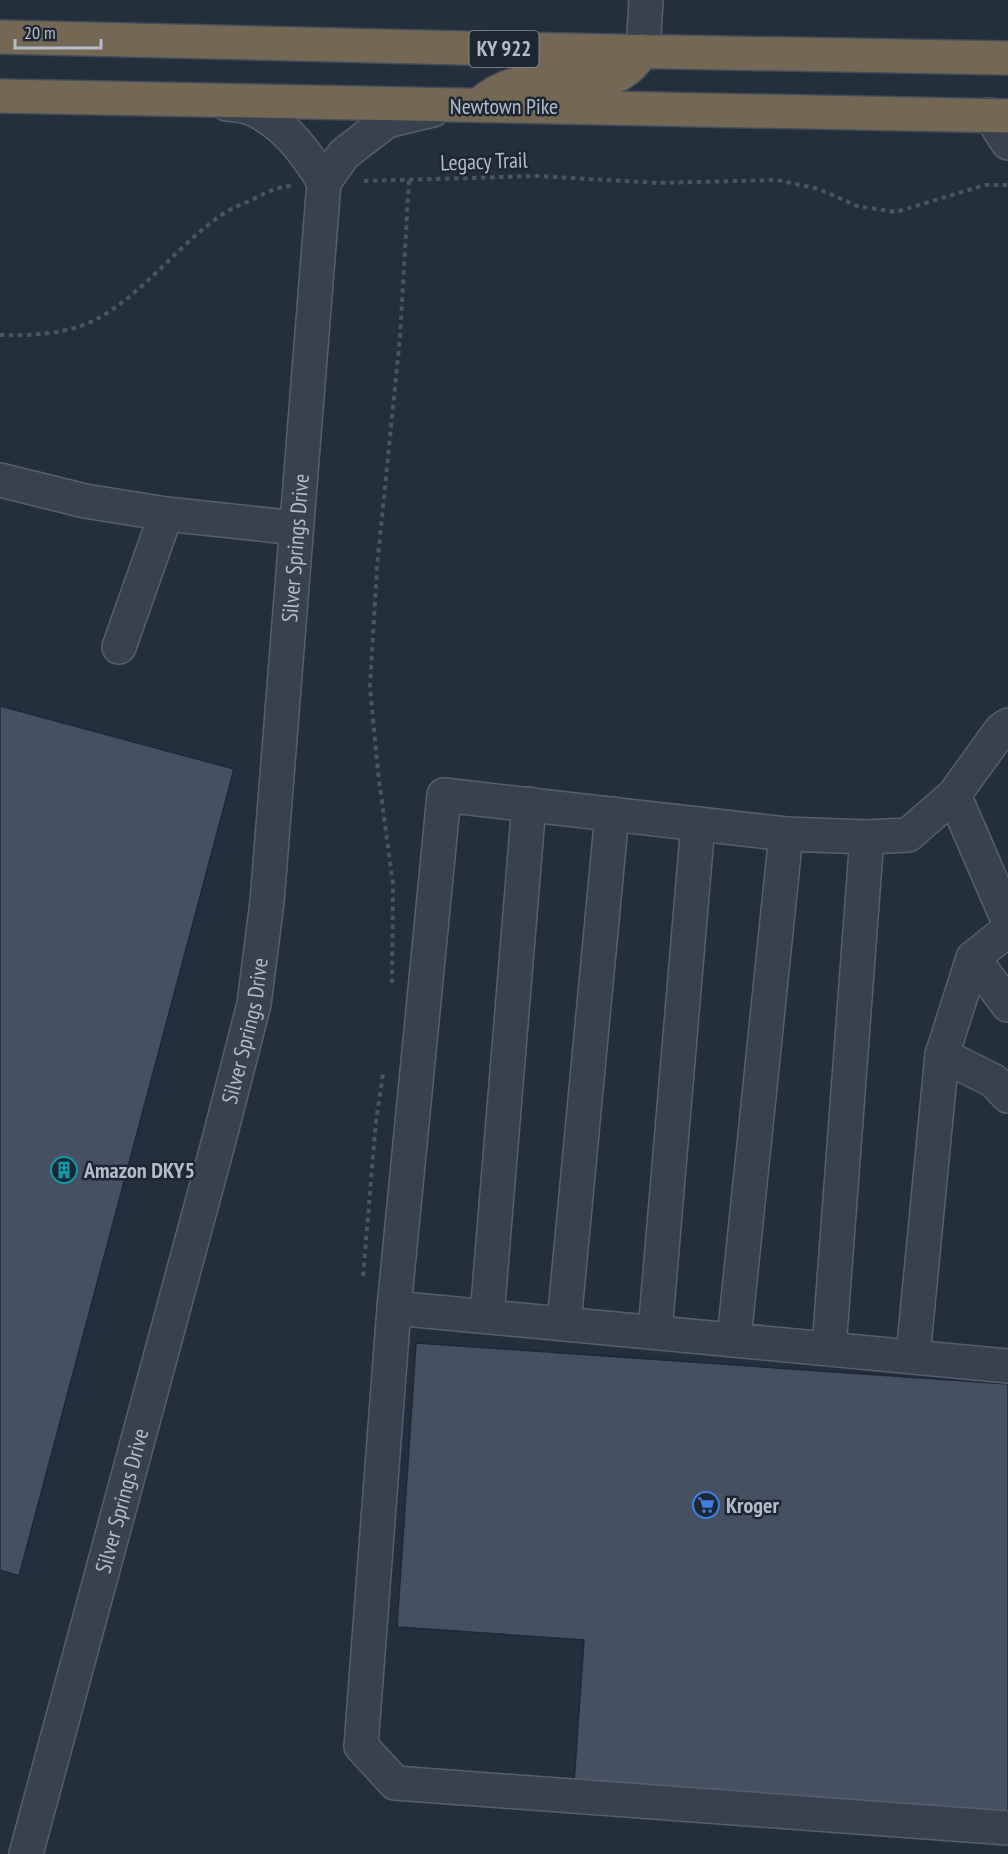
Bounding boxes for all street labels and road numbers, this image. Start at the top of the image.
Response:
road number: KY 922 [470,31,538,67]
street label: Newtown Pike [450,92,558,120]
street label: Legacy Trail [440,145,529,177]
street label: Silver Springs Drive [275,473,315,623]
street label: Silver Springs Drive [215,956,274,1107]
street label: Silver Springs Drive [89,1425,154,1576]

